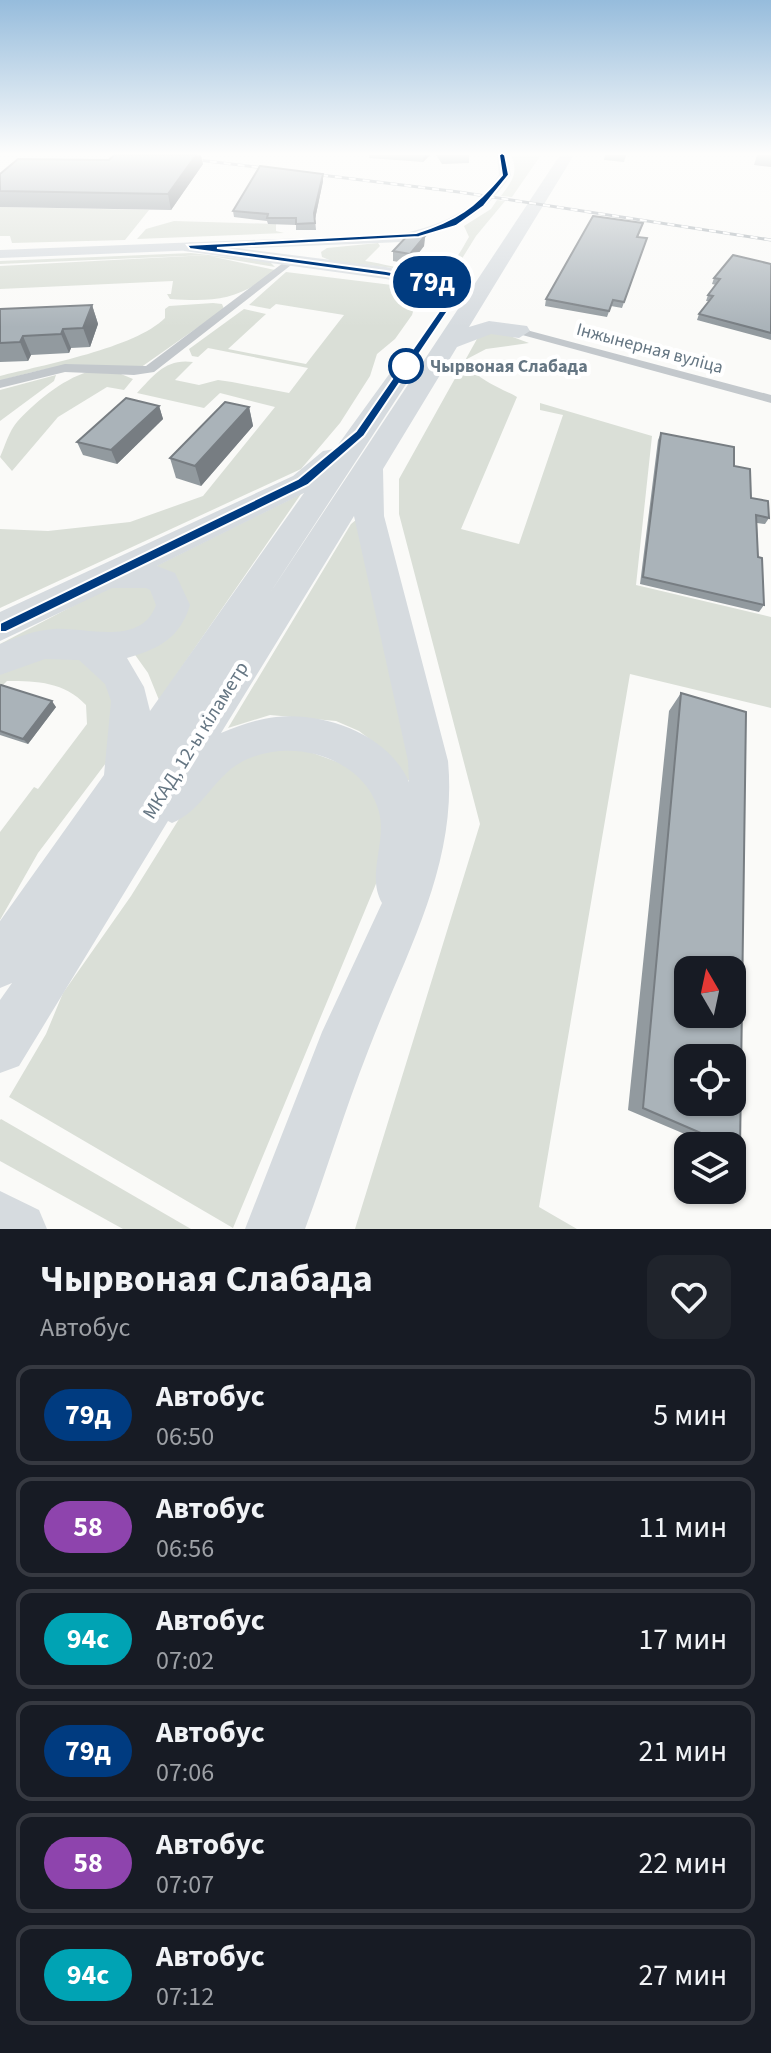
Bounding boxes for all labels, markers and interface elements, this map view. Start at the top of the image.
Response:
line badge: 79д [386,256,478,308]
text: 79д [409,262,455,302]
street label: Інжынерная вуліца [574,317,726,380]
marker: Чырвоная Слабада [389,349,423,383]
place label: Чырвоная Слабада [430,354,588,379]
street label: МКАД, 12-ы кіламетр [136,656,256,825]
north arrow [674,956,746,1028]
map controls [674,956,746,1204]
button: locate [674,1044,746,1116]
button: layers [674,1132,746,1204]
text: Чырвоная Слабада [40,1252,373,1306]
button: heart [647,1255,731,1339]
text: Автобус [40,1309,130,1346]
text: Автобус [156,1375,265,1418]
text: 5 мин [653,1394,727,1437]
text: 79д [65,1395,111,1435]
text: 06:50 [156,1418,214,1455]
text: Автобус [156,1487,265,1530]
text: 11 мин [638,1506,727,1549]
text: 58 [73,1507,103,1547]
text: 06:56 [156,1530,214,1567]
text: Автобус [156,1599,265,1642]
text: 17 мин [638,1618,727,1661]
text: 94с [67,1619,109,1659]
text: 07:02 [156,1642,214,1679]
text: Автобус [156,1711,265,1754]
text: 21 мин [638,1730,727,1773]
text: 79д [65,1731,111,1771]
text: 07:06 [156,1754,214,1791]
text: Автобус [156,1823,265,1866]
text: 22 мин [638,1842,727,1885]
text: 58 [73,1843,103,1883]
text: 07:07 [156,1866,214,1903]
text: Автобус [156,1935,265,1978]
text: 27 мин [638,1954,727,1997]
text: 94с [67,1955,109,1995]
text: 07:12 [156,1978,214,2015]

